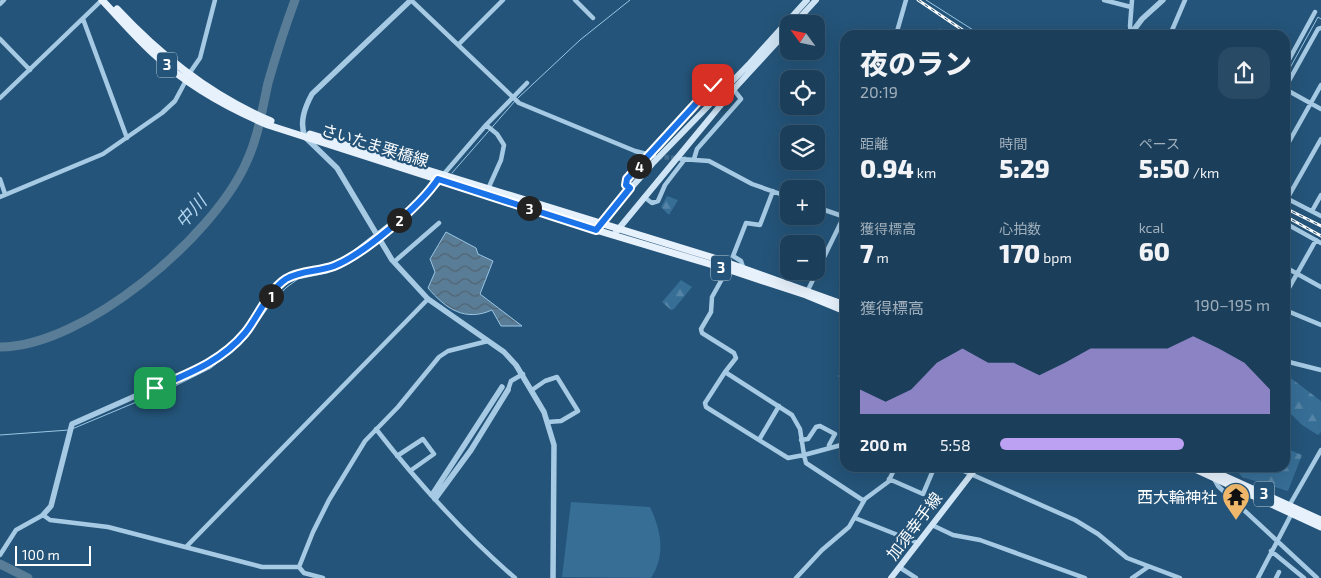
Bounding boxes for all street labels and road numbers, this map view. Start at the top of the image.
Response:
road number: 3 [157,52,177,78]
street label: さいたま栗橋線 [319,119,431,170]
road number: 3 [711,256,731,280]
road number: 3 [1254,482,1274,506]
street label: 加須幸手線 [882,488,945,563]

